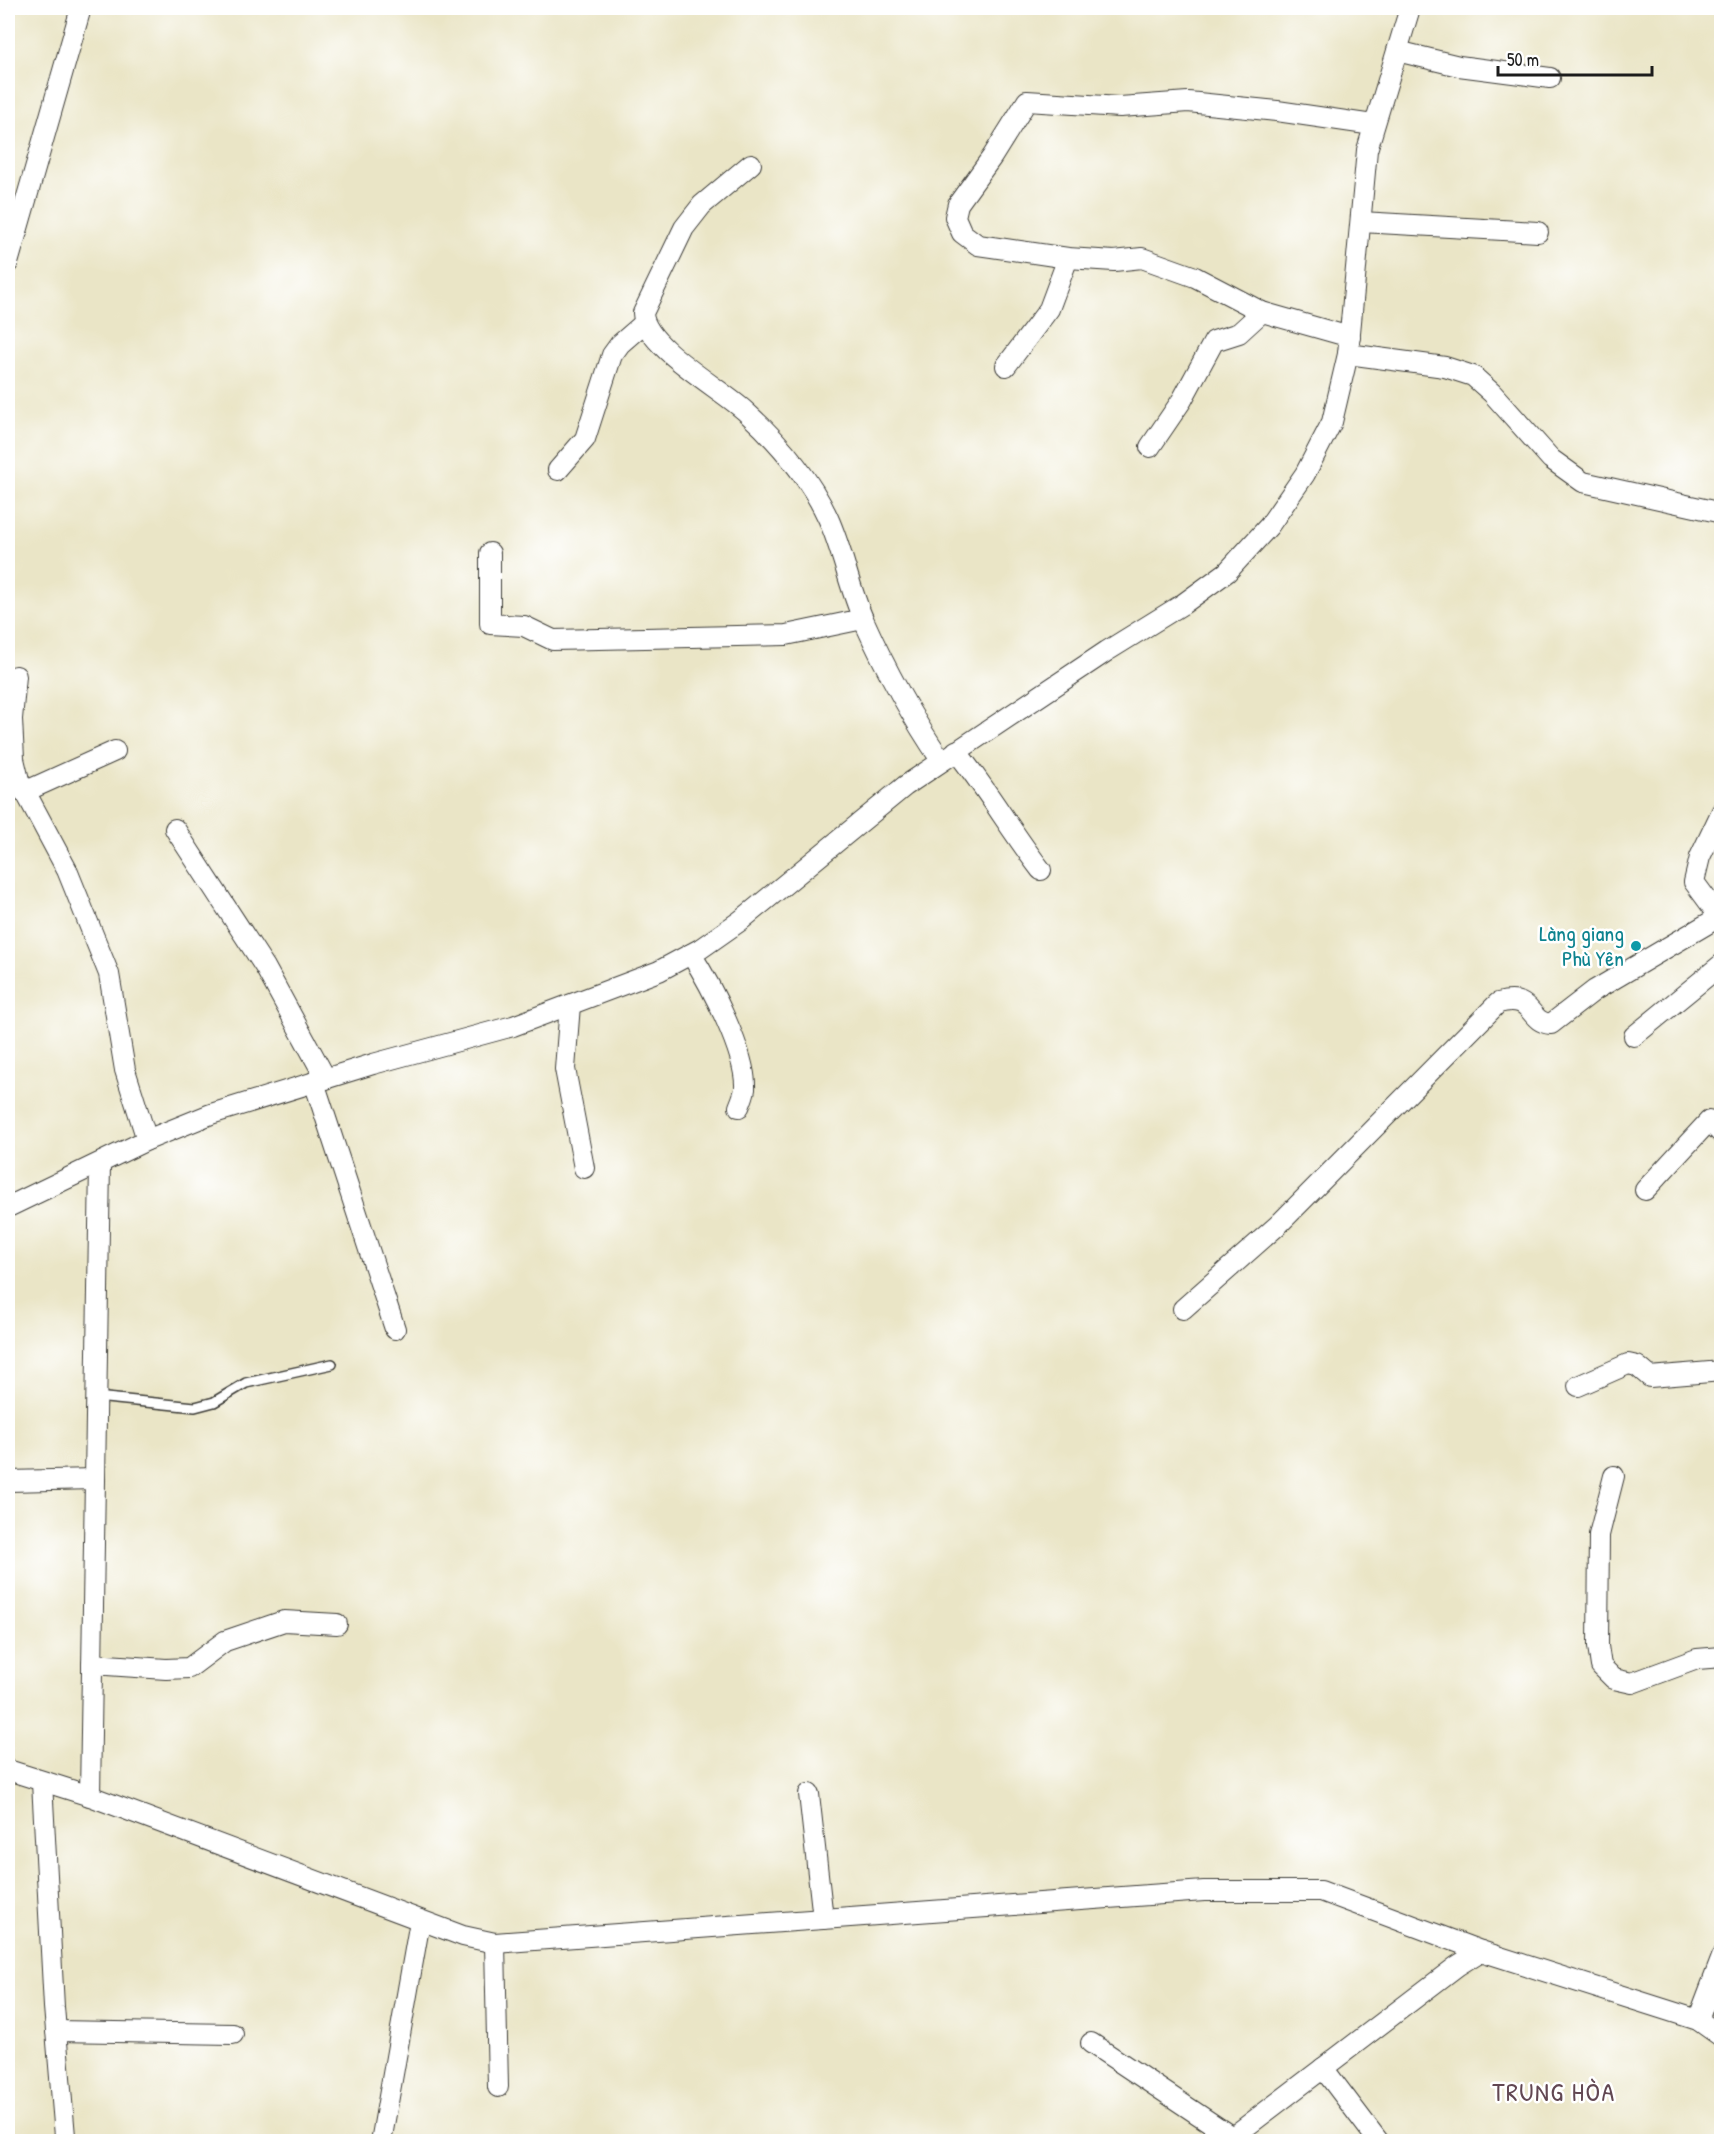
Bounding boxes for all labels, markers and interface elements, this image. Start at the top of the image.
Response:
scale bar [1498,39,1652,77]
text: 50 m [1507,47,1539,72]
place label: Làng giang Phù Yên [1539,918,1624,973]
marker: Làng giang Phù Yên [1629,939,1643,953]
district label: TRUNG HÒA [1492,2074,1616,2109]

